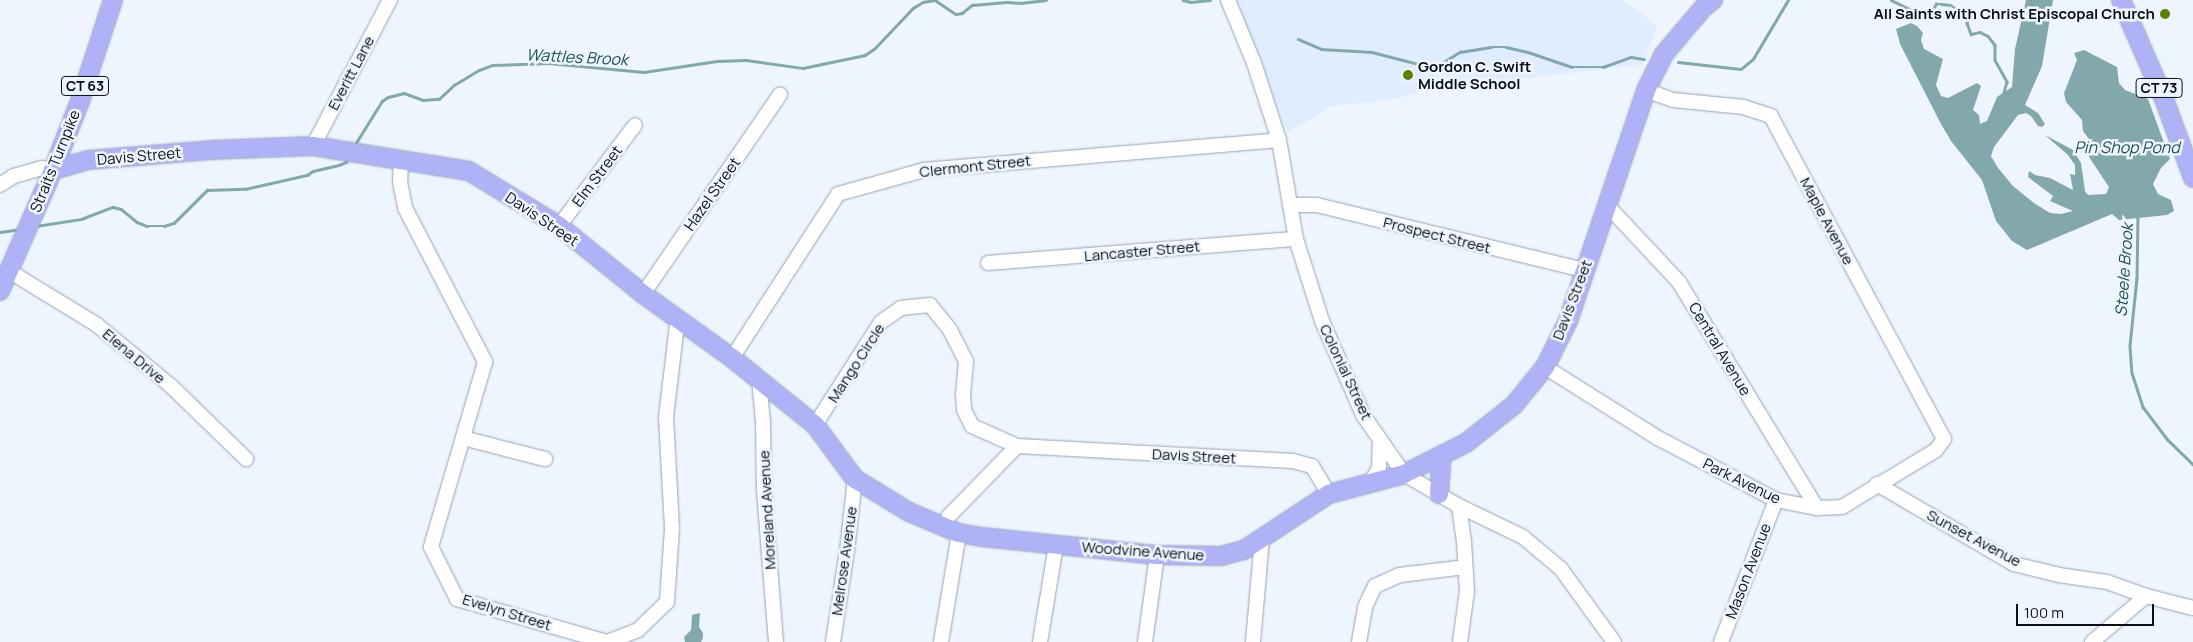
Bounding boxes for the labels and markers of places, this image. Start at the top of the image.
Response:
place label: All Saints with Christ Episcopal Church [1874,5,2155,23]
marker: All Saints with Christ Episcopal Church [2159,8,2171,20]
place label: Gordon C. Swift Middle School [1418,57,1531,92]
marker: Gordon C. Swift Middle School [1402,69,1414,81]

